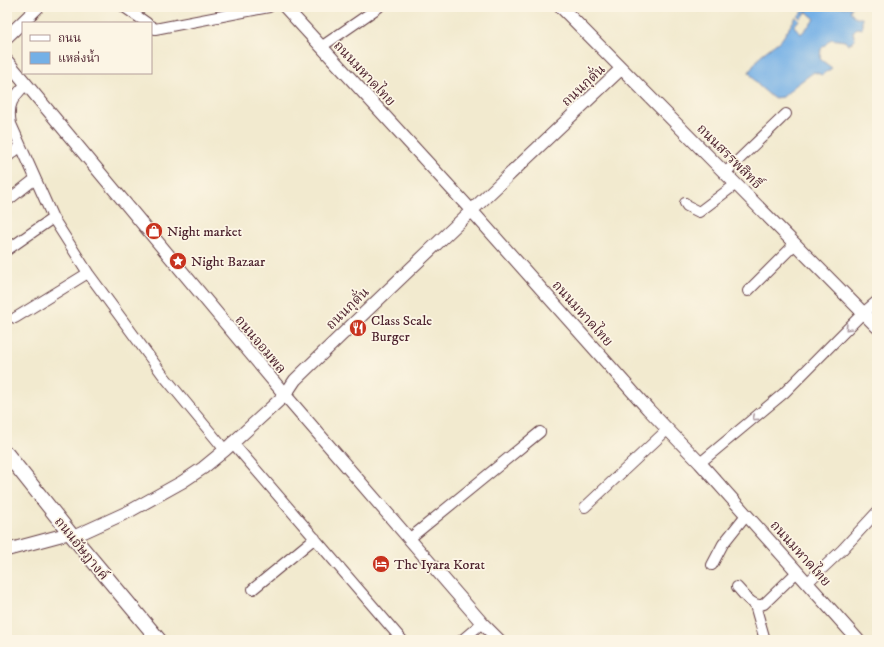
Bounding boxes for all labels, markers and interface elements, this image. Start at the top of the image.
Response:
legend [22,22,152,74]
text: ถนน [58,31,81,46]
street label: ถนนมหาดไทย [329,36,401,110]
text: แหล่งน้ำ [58,49,100,66]
street label: ถนนกุดั่น [557,59,609,111]
street label: ถนนสรรพสิทธิ์ [693,119,768,194]
shop icon: Night market [144,221,164,241]
place label: Night market [167,223,243,241]
place icon: Night Bazaar [168,251,188,271]
place label: Night Bazaar [191,253,266,271]
street label: ถนนมหาดไทย [548,275,618,351]
street label: ถนนกุดั่น [321,282,373,334]
street label: ถนนจอมพล [231,312,290,378]
place label: Class Scale Burger [371,312,432,346]
restaurant icon: Class Scale Burger [348,318,368,338]
one-way arrow [846,323,853,331]
one-way arrow [752,413,759,420]
street label: ถนนอัษฎางค์ [50,513,113,584]
street label: ถนนมหาดไทย [766,515,836,591]
hotel icon: The Iyara Korat [371,554,391,574]
place label: The Iyara Korat [394,556,486,574]

